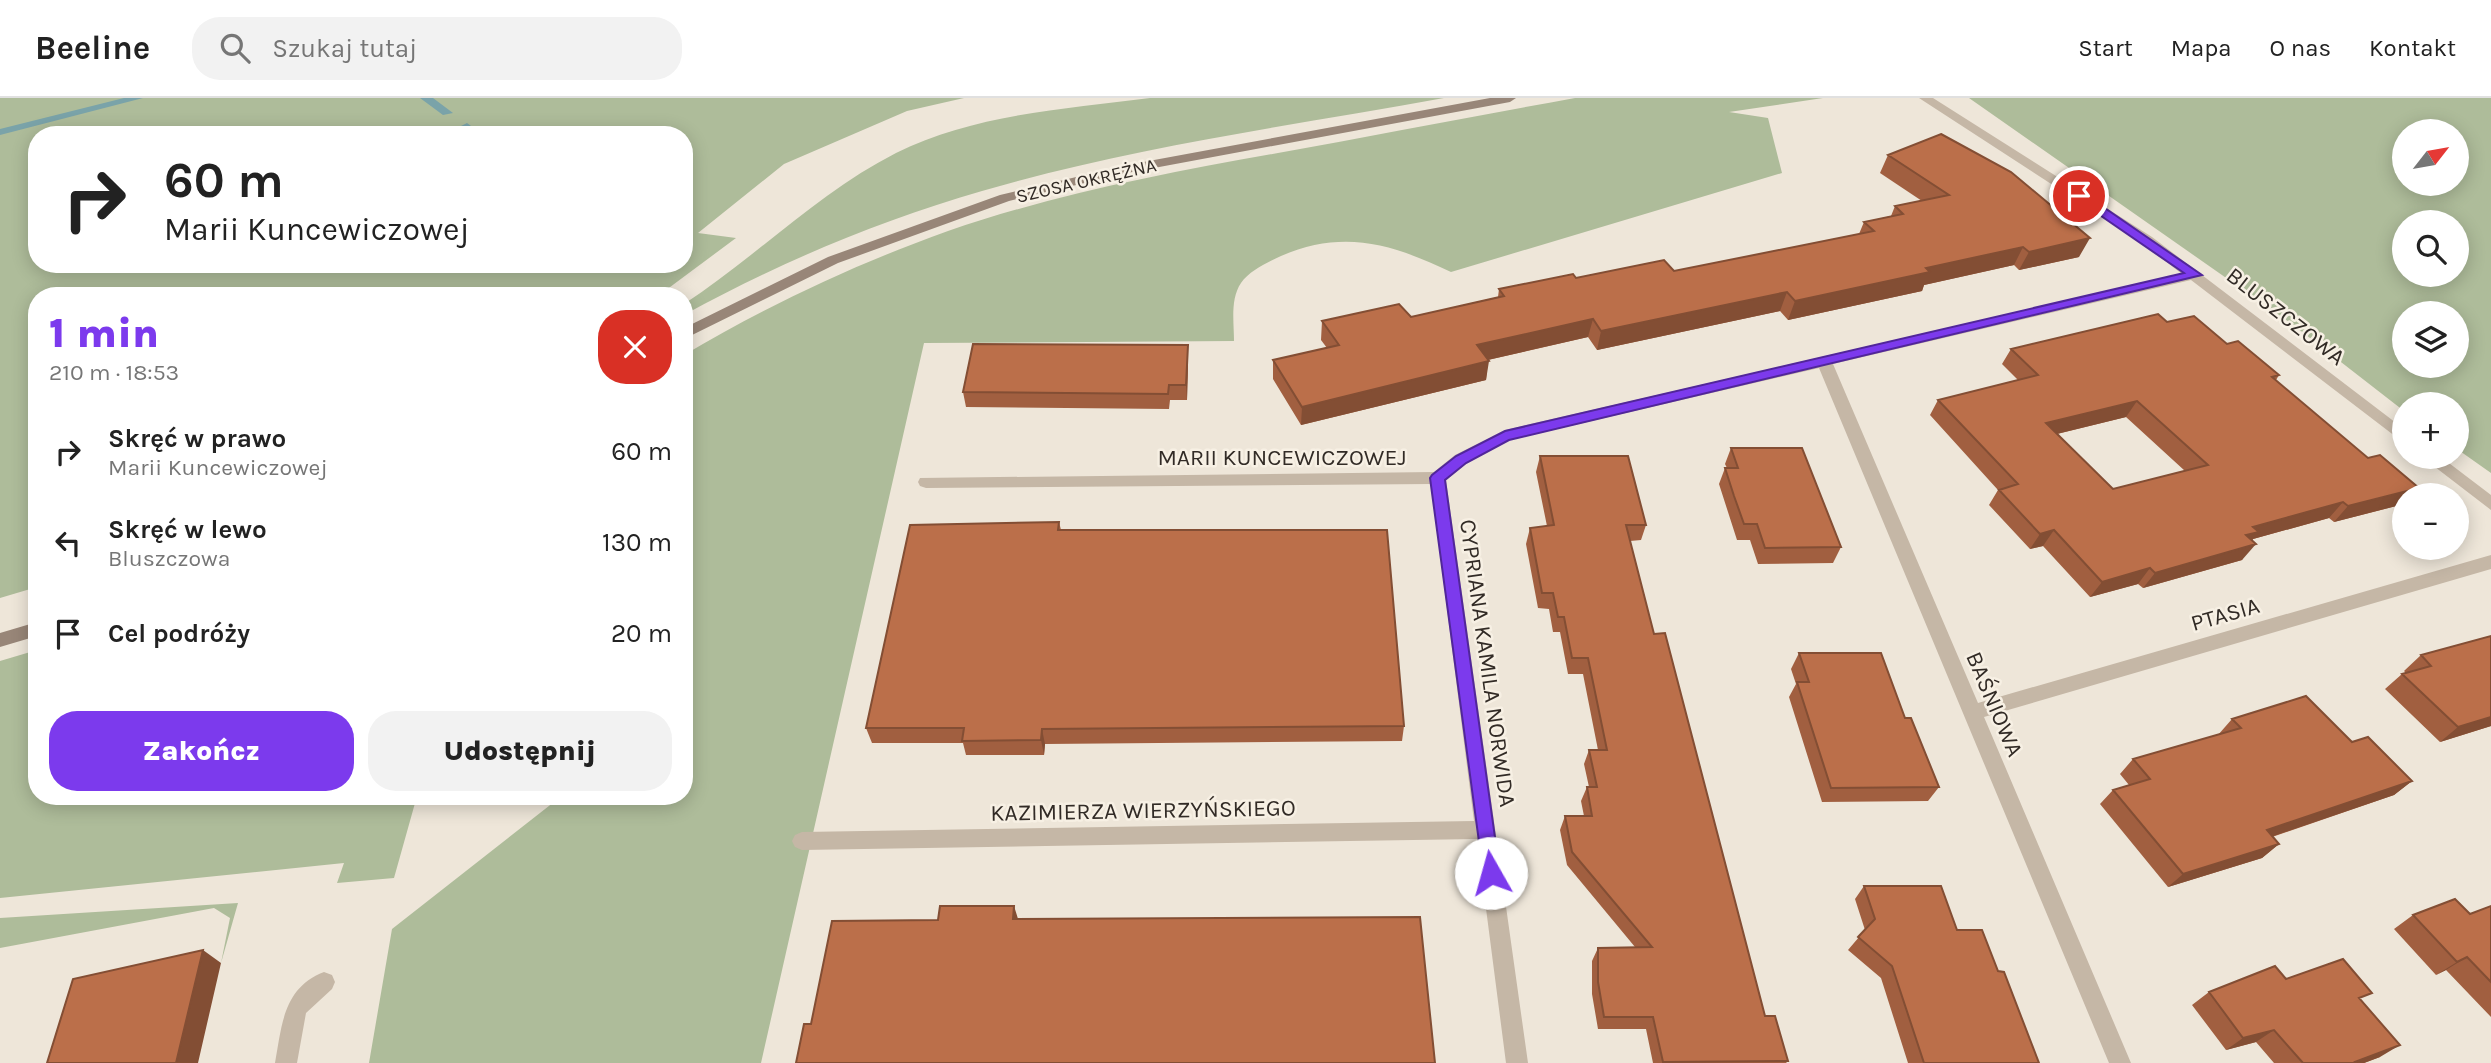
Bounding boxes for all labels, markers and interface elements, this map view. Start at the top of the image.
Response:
search box [192,17,682,80]
text: Beeline [35,29,150,67]
icon: search [216,29,254,67]
text: Szukaj tutaj [272,33,417,64]
text: Start [2078,34,2133,62]
text: Mapa [2171,34,2232,62]
text: O nas [2270,34,2331,62]
text: Kontakt [2369,34,2456,62]
north arrow [2392,119,2469,196]
map controls [2392,119,2469,560]
text: 60 m [164,152,284,209]
icon: right [49,154,140,245]
street label: SZOSA OKRĘŻNA [1014,154,1159,208]
pin [2049,166,2109,226]
icon: arrive [2060,177,2098,215]
button: search [2392,210,2469,287]
text: Marii Kuncewiczowej [164,211,470,248]
street label: BLUSZCZOWA [2221,262,2350,371]
button: layers [2392,301,2469,378]
text: 1 min [49,308,159,358]
button: close [598,310,672,384]
text: 210 m · 18:53 [49,359,179,386]
button: + [2392,392,2469,469]
text: Skręć w prawo [108,423,286,454]
icon: right [49,433,87,471]
text: 60 m [611,436,672,467]
street label: MARII KUNCEWICZOWEJ [1157,444,1407,471]
text: Marii Kuncewiczowej [108,454,328,481]
button: − [2392,483,2469,560]
text: Skręć w lewo [108,514,267,545]
street label: CYPRIANA KAMILA NORWIDA [1454,518,1521,809]
icon: left [49,524,87,562]
text: 130 m [602,527,672,558]
text: Bluszczowa [108,545,230,572]
street label: PTASIA [2188,592,2263,637]
icon: arrive [49,615,87,653]
text: Cel podróży [108,618,250,649]
text: 20 m [611,618,672,649]
street label: BAŚNIOWA [1960,648,2029,761]
button: Zakończ [49,711,354,791]
button: Udostępnij [368,711,672,791]
street label: KAZIMIERZA WIERZYŃSKIEGO [990,794,1296,827]
position arrow [1454,836,1528,910]

